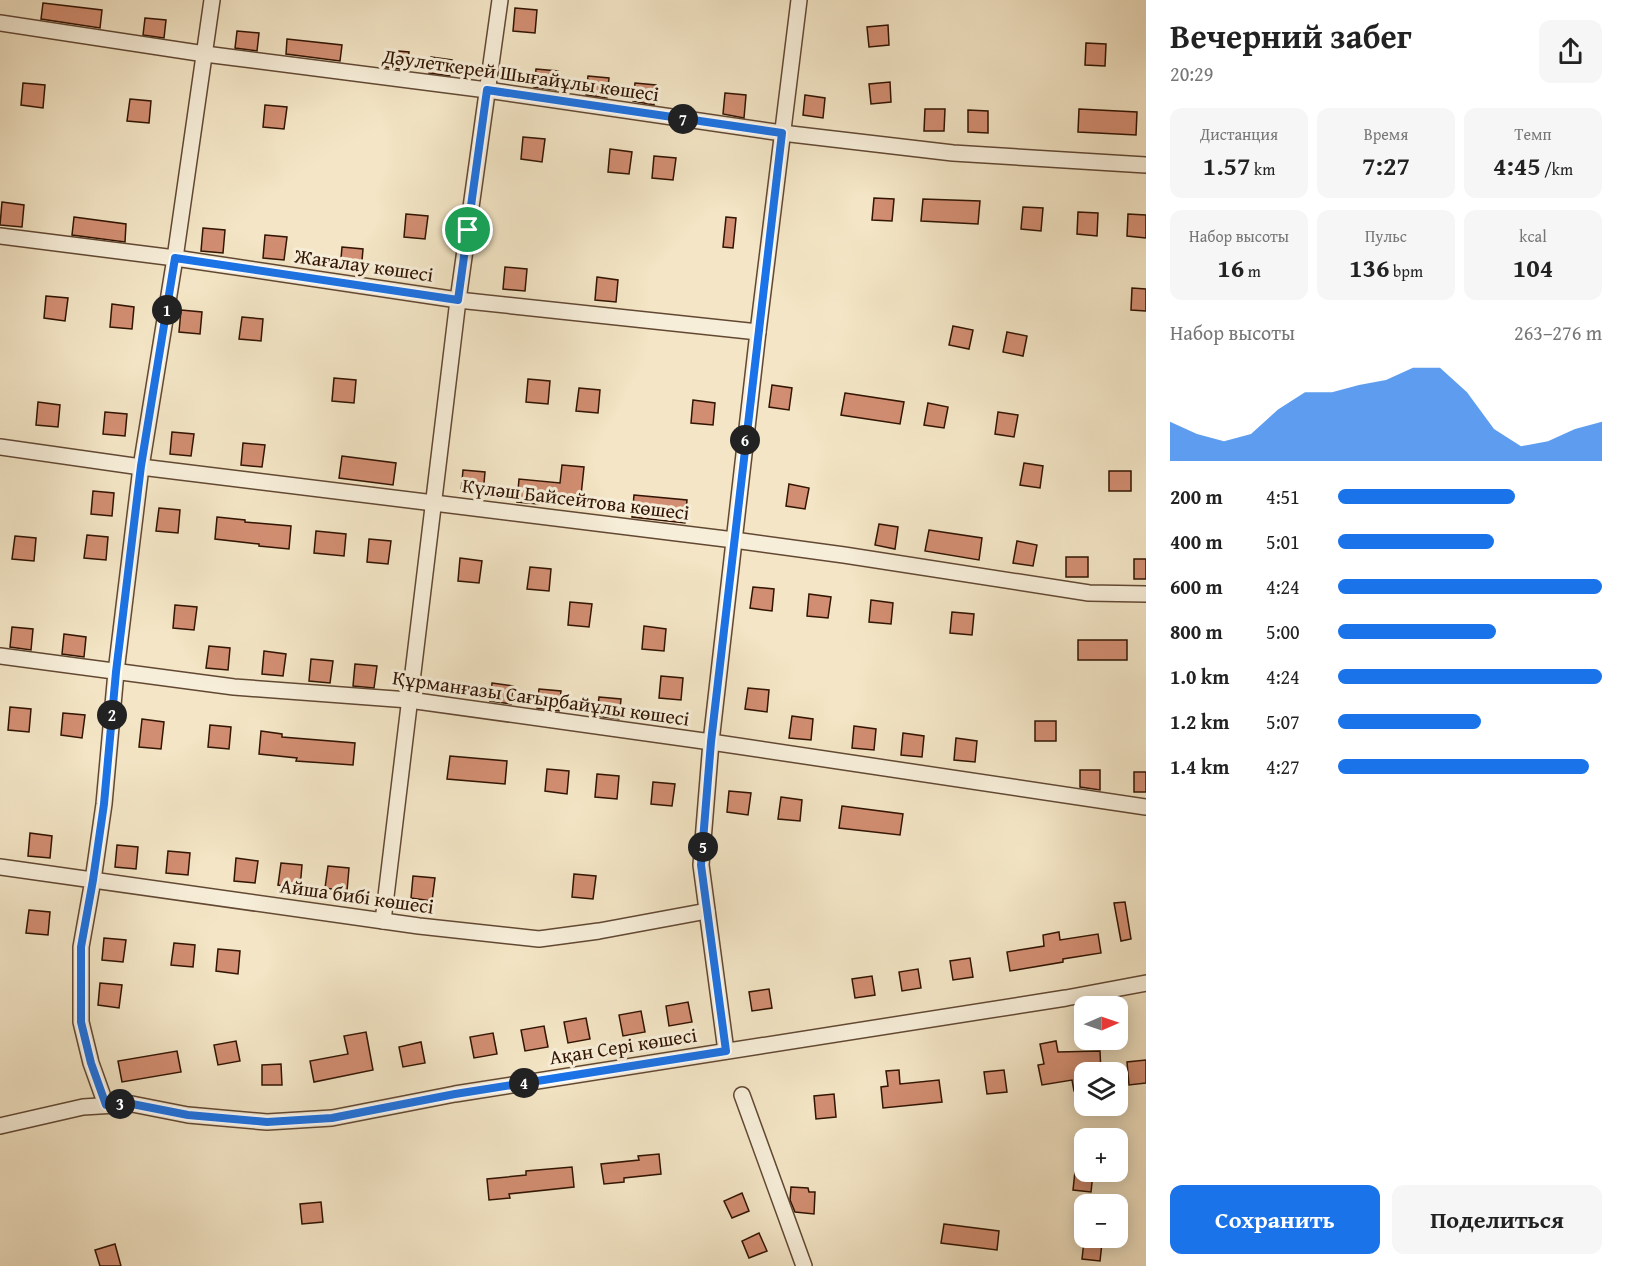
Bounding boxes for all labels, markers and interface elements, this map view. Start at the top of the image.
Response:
text: Вечерний забег [1170,12,1412,60]
button: share [1539,20,1602,83]
street label: Дәулеткерей Шығайұлы көшесі [380,41,662,108]
text: 20:29 [1170,59,1213,88]
pin: 7 [668,104,698,134]
text: 7 [679,107,687,131]
text: Дистанция [1200,122,1278,146]
text: Время [1364,122,1408,146]
text: Темп [1515,122,1551,146]
text: 1.57 [1203,146,1251,185]
text: 7:27 [1362,146,1410,185]
text: 4:45 [1493,146,1541,185]
text: km [1251,157,1275,181]
text: /km [1541,157,1573,181]
pin [442,204,493,255]
icon: arrive [451,213,484,246]
text: Набор высоты [1189,224,1289,248]
text: Пульс [1365,224,1407,248]
text: kcal [1519,224,1547,248]
street label: Жағалау көшесі [292,240,436,289]
text: 16 [1217,248,1244,287]
text: 136 [1349,248,1389,287]
text: 104 [1513,248,1553,287]
text: m [1244,259,1261,283]
text: bpm [1389,259,1423,283]
pin: 1 [152,295,182,325]
text: 1 [163,298,171,322]
text: Набор высоты [1170,318,1295,347]
text: 263–276 m [1514,318,1602,347]
pin: 6 [730,425,760,455]
text: 6 [741,428,749,452]
street label: Күләш Байсейтова көшесі [461,470,692,527]
text: 200 m [1170,482,1223,511]
text: 4:51 [1266,482,1300,511]
text: 400 m [1170,527,1223,556]
text: 5:01 [1266,527,1300,556]
text: 600 m [1170,572,1223,601]
text: 4:24 [1266,572,1300,601]
text: 800 m [1170,617,1223,646]
text: 5:00 [1266,617,1300,646]
street label: Құрманғазы Сағырбайұлы көшесі [391,662,692,733]
text: 1.0 km [1170,662,1229,691]
text: 4:24 [1266,662,1300,691]
pin: 2 [97,700,127,730]
text: 2 [108,703,116,727]
text: 1.2 km [1170,707,1229,736]
text: 5:07 [1266,707,1300,736]
text: 1.4 km [1170,752,1229,781]
text: 4:27 [1266,752,1300,781]
pin: 5 [688,832,718,862]
text: 5 [699,835,707,859]
street label: Айша бибі көшесі [278,870,436,921]
north arrow [1074,996,1128,1050]
map controls [1074,996,1128,1248]
street label: Ақан Сері көшесі [547,1019,699,1071]
button: layers [1074,1062,1128,1116]
pin: 4 [509,1068,539,1098]
text: 4 [520,1071,528,1095]
pin: 3 [105,1089,135,1119]
text: 3 [116,1092,124,1116]
button: + [1074,1128,1128,1182]
button: Сохранить [1170,1185,1380,1254]
button: Поделиться [1392,1185,1602,1254]
button: − [1074,1194,1128,1248]

